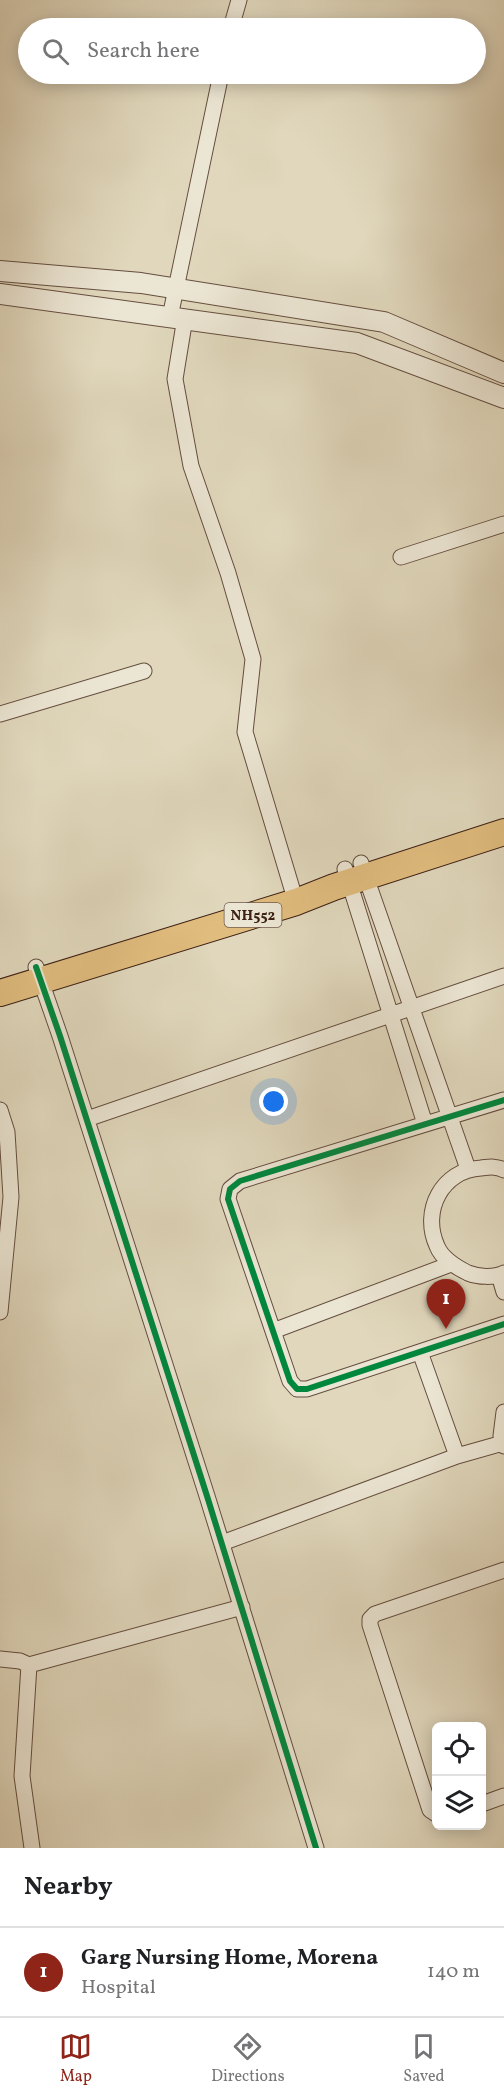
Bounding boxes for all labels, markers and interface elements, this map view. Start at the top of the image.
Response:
search box [18,18,486,84]
icon: search [39,35,72,68]
text: Search here [87,36,200,67]
road number: NH552 [224,903,282,927]
your location [259,1087,288,1116]
pin: 1 [426,1280,466,1329]
map controls [432,1722,486,1830]
button: locate [432,1722,486,1776]
button: layers [432,1776,486,1830]
text: Nearby [24,1869,113,1905]
text: Garg Nursing Home, Morena [81,1943,378,1974]
text: 1 [39,1958,48,1986]
text: 140 m [427,1958,480,1986]
text: Hospital [81,1974,156,2002]
tab: Map [59,2030,92,2088]
tab: Directions [211,2030,285,2088]
tab: Saved [403,2030,445,2088]

